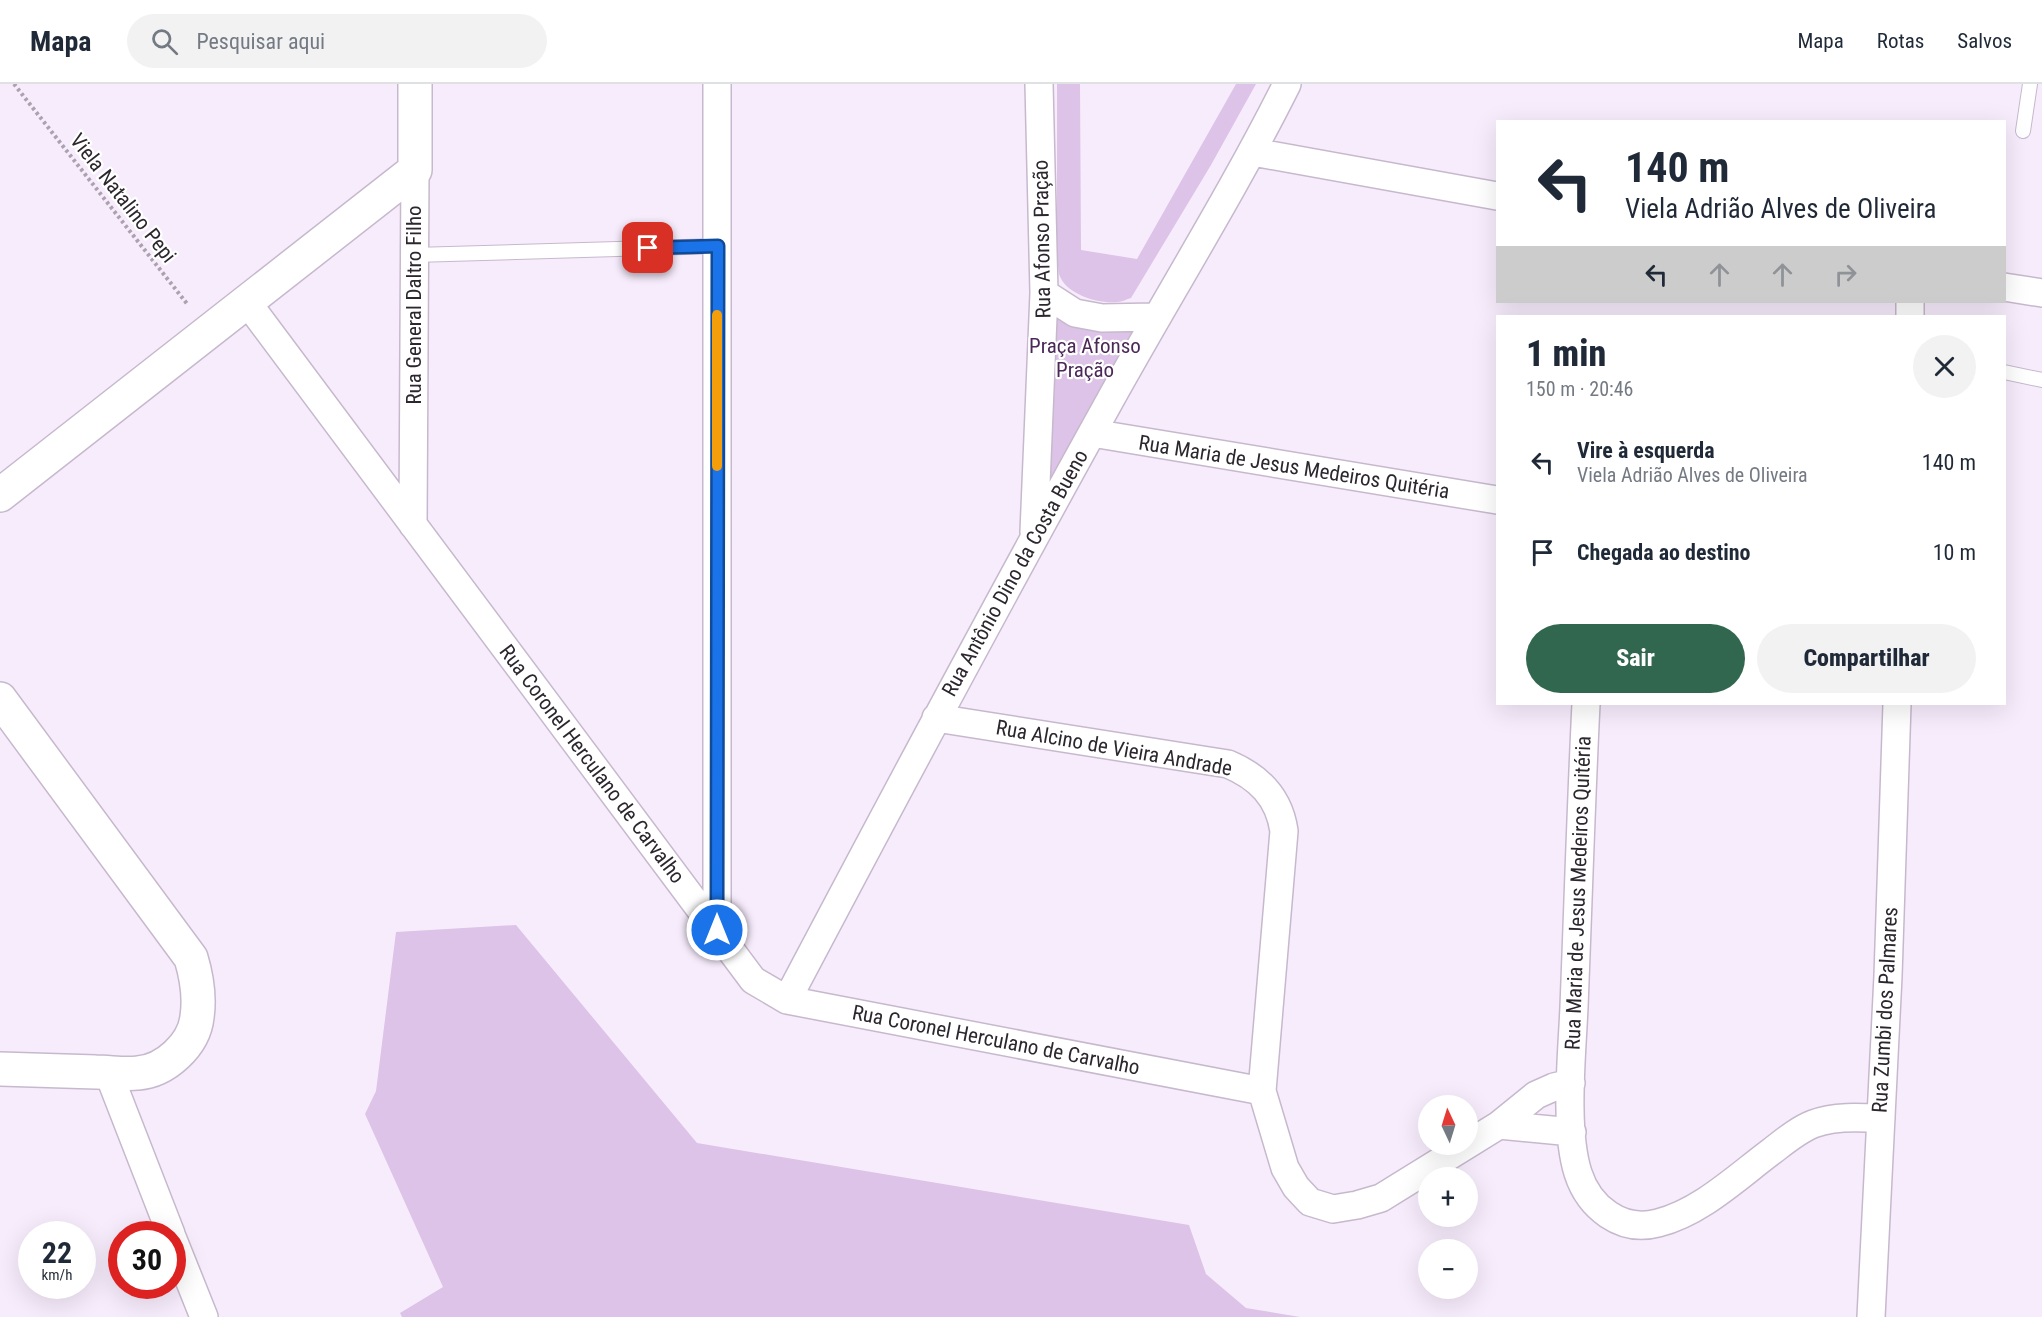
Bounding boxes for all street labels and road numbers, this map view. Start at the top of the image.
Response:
street label: Viela Natalino Pepi [65,129,181,267]
street label: Rua Afonso Pração [1029,160,1055,318]
street label: Rua General Daltro Filho [402,205,426,405]
street label: Rua Maria de Jesus Medeiros Quitéria [1137,431,1451,503]
street label: Rua Antônio Dino da Costa Bueno [937,445,1093,701]
street label: Rua Coronel Herculano de Carvalho [494,640,690,888]
street label: Rua Alcino de Vieira Andrade [994,715,1234,781]
street label: Rua Maria de Jesus Medeiros Quitéria [1561,736,1595,1050]
street label: Rua Zumbi dos Palmares [1868,906,1902,1114]
street label: Rua Coronel Herculano de Carvalho [850,1000,1142,1080]

